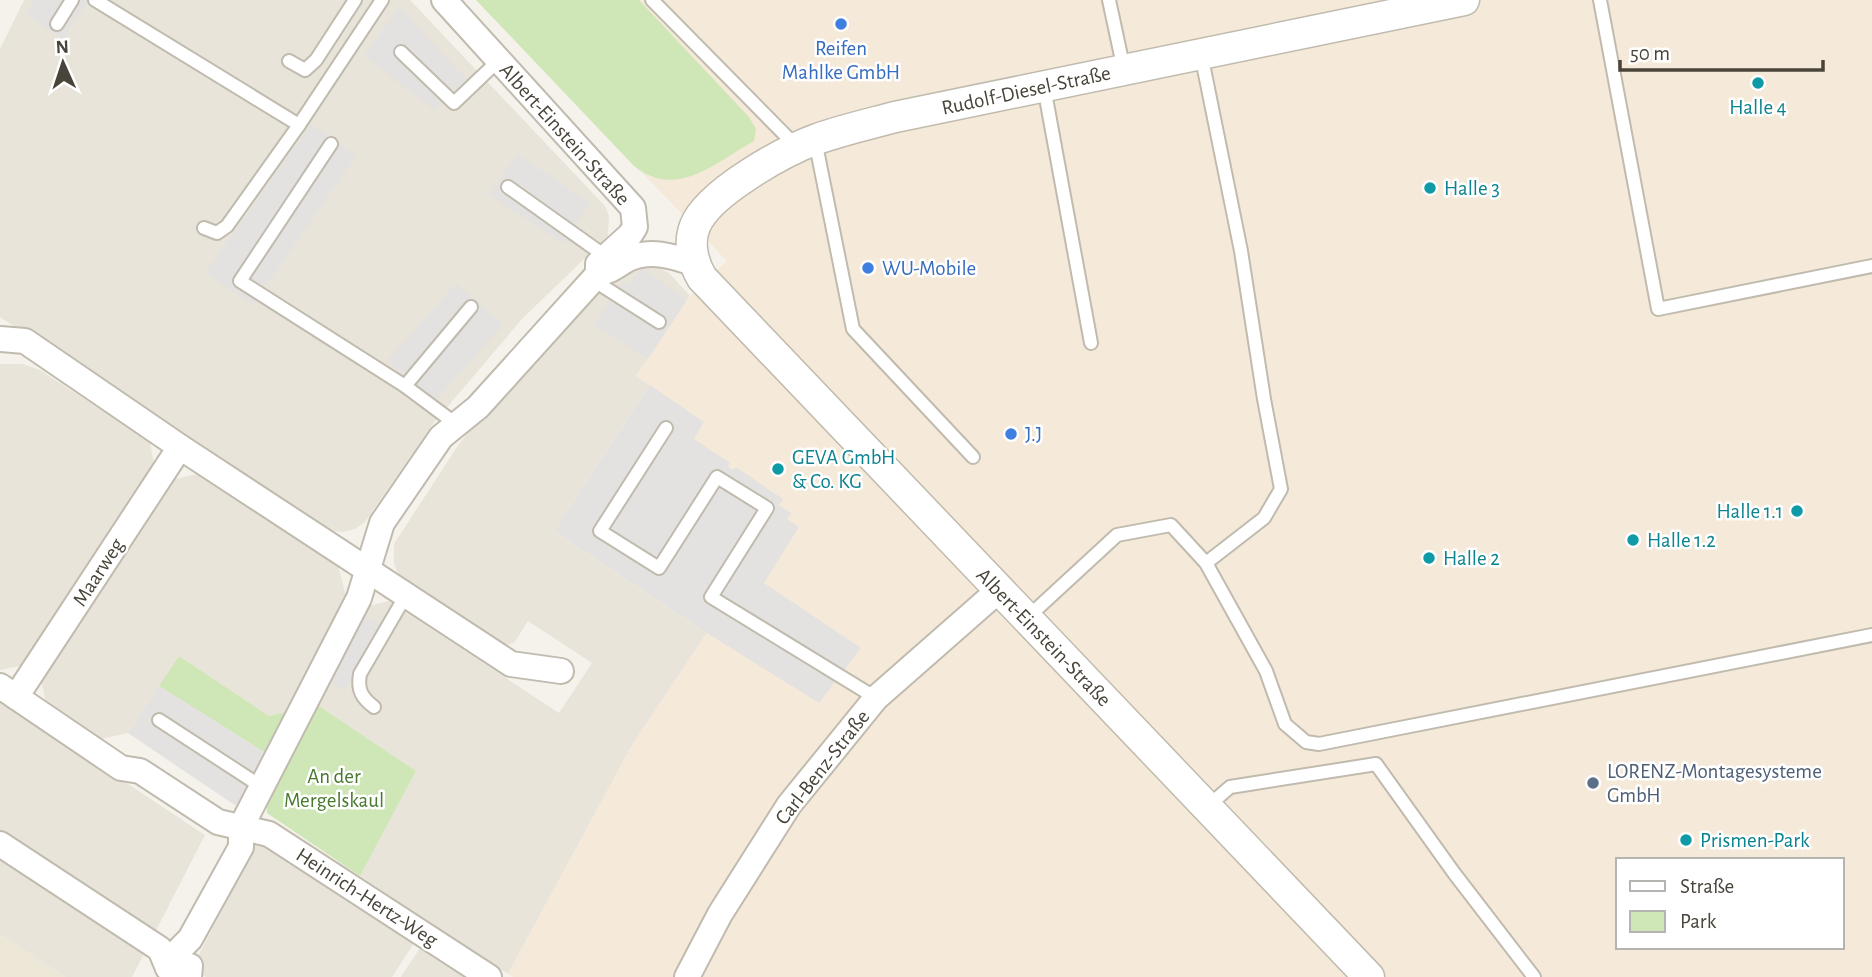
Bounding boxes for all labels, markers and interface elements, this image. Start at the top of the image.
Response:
marker: Reifen Mahlke GmbH [833,16,849,32]
north arrow [28,28,98,98]
scale bar [1620,28,1823,72]
text: N [55,38,69,57]
place label: Reifen Mahlke GmbH [782,38,900,83]
text: 50 m [1630,43,1670,64]
street label: Albert-Einstein-Straße [496,59,634,209]
street label: Rudolf-Diesel-Straße [940,62,1112,119]
marker: Halle 4 [1750,75,1766,91]
place label: Halle 4 [1729,97,1787,118]
place label: Halle 3 [1444,178,1500,199]
marker: Halle 3 [1422,180,1438,196]
place label: WU-Mobile [882,258,976,279]
marker: WU-Mobile [860,260,876,276]
place label: J.J [1025,424,1042,445]
marker: J.J [1003,426,1019,442]
place label: GEVA GmbH & Co. KG [792,447,895,492]
marker: GEVA GmbH & Co. KG [770,461,786,477]
place label: Halle 1.1 [1717,501,1783,522]
marker: Halle 1.1 [1789,503,1805,519]
place label: Halle 1.2 [1647,530,1716,551]
marker: Halle 1.2 [1625,532,1641,548]
street label: Maarweg [69,534,128,610]
place label: Halle 2 [1443,548,1500,569]
marker: Halle 2 [1421,550,1437,566]
street label: Albert-Einstein-Straße [972,564,1115,711]
street label: Carl-Benz-Straße [771,706,873,829]
place label: LORENZ-Montagesysteme GmbH [1607,761,1822,806]
park label: An der Mergelskaul [284,766,384,811]
marker: LORENZ-Montagesysteme GmbH [1585,775,1601,791]
place label: Prismen-Park [1700,830,1810,851]
marker: Prismen-Park [1678,832,1694,848]
street label: Heinrich-Hertz-Weg [292,844,442,951]
legend [1616,858,1844,949]
text: Straße [1680,876,1734,897]
text: Park [1680,911,1717,932]

